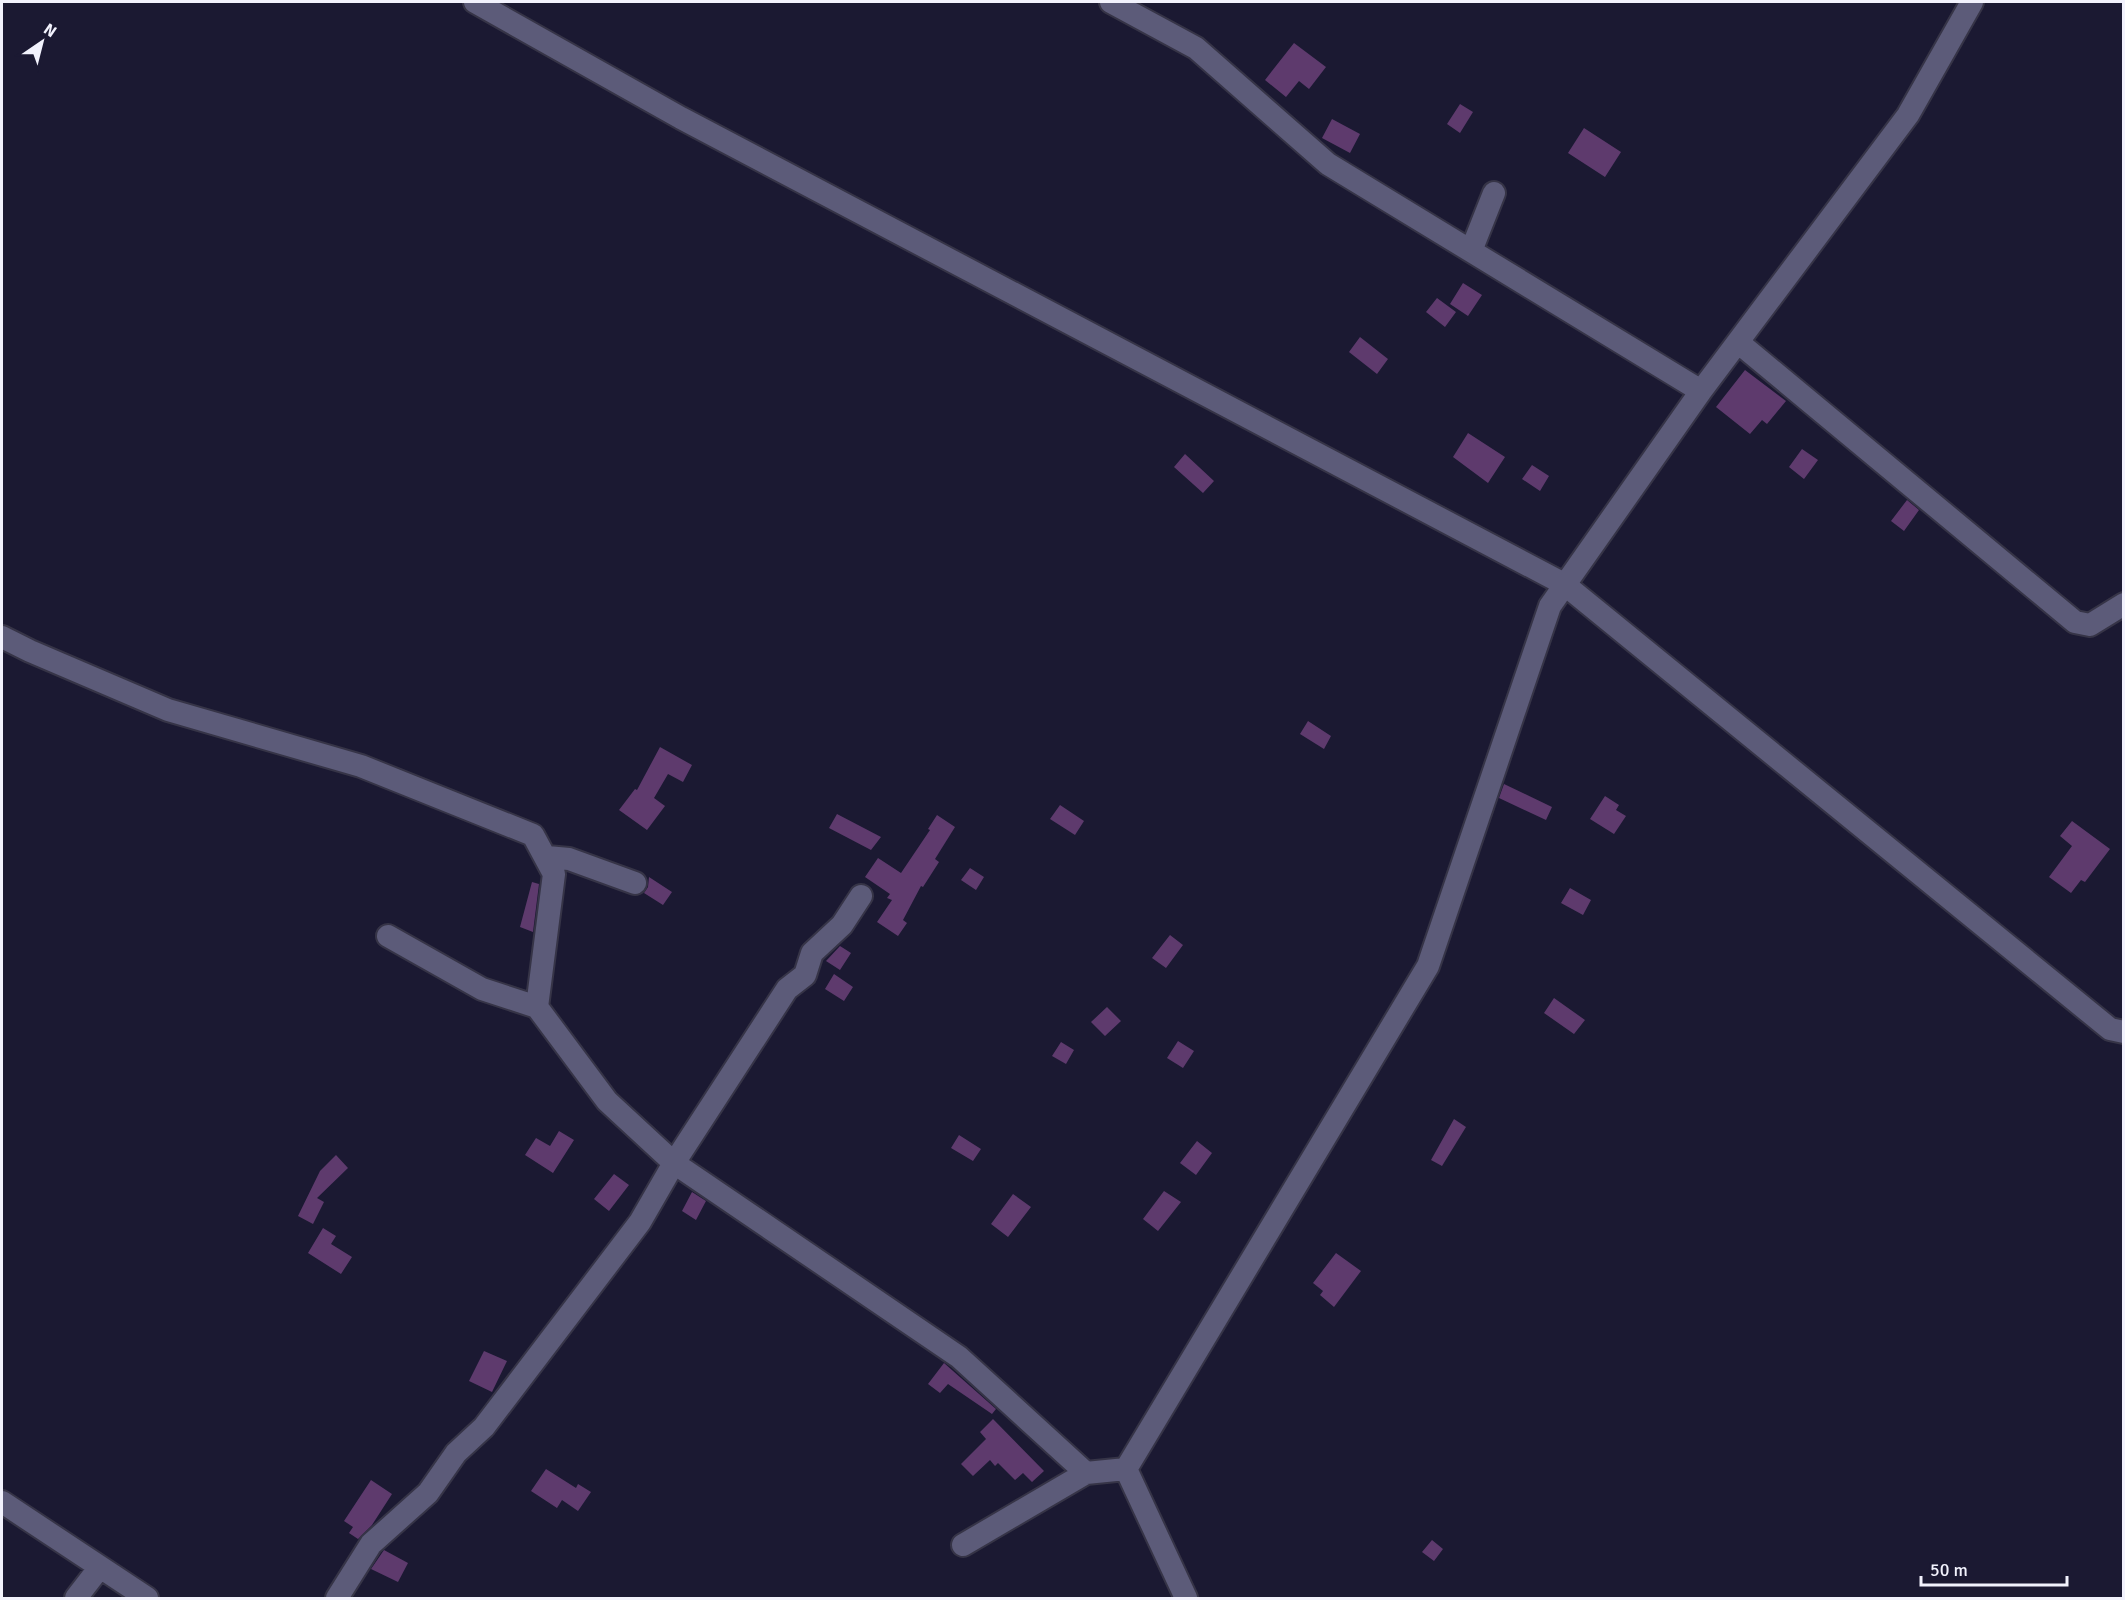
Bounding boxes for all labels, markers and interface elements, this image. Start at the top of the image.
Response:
north arrow [12,12,72,72]
text: N [40,19,60,42]
scale bar [1921,1549,2066,1587]
text: 50 m [1930,1559,1968,1581]

